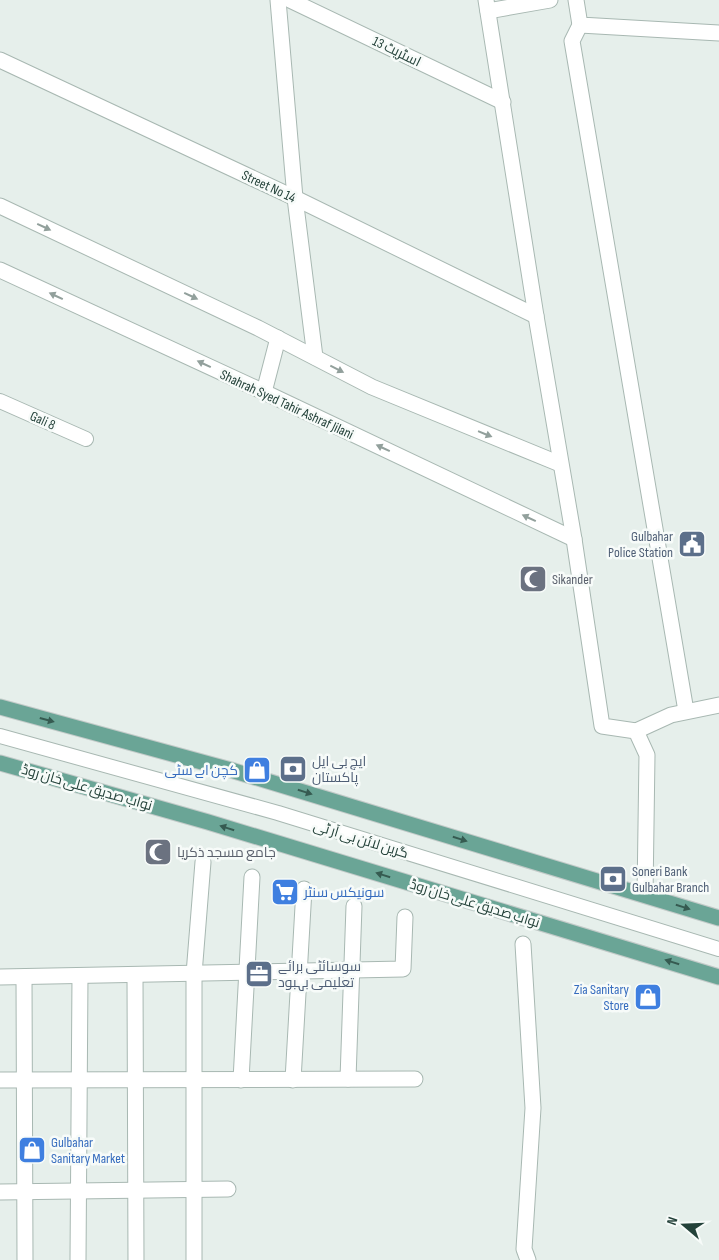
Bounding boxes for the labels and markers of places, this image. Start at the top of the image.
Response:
place label: Gulbahar Police Station [608,528,673,561]
public building icon: Gulbahar Police Station [677,529,707,559]
mosque icon: Sikander [518,564,548,594]
place label: Sikander [552,571,593,588]
place label: ایچ بی ایل پاکستان [312,753,366,787]
bank icon: ایچ بی ایل پاکستان [278,754,308,784]
shop icon: کچن اے سٹی [242,755,272,785]
place label: کچن اے سٹی [165,762,238,780]
mosque icon: جامع مسجد ذکریا [143,837,173,867]
place label: جامع مسجد ذکریا [177,844,276,861]
place label: Soneri Bank Gulbahar Branch [632,863,709,896]
bank icon: Soneri Bank Gulbahar Branch [598,864,628,894]
supermarket icon: سونیکس سنٹر [270,877,300,907]
place label: سونیکس سنٹر [303,884,384,901]
place label: سوسائٹی برائے تعلیمی بہبود [278,958,361,991]
office icon: سوسائٹی برائے تعلیمی بہبود [244,959,274,989]
place label: Zia Sanitary Store [574,981,630,1014]
shop icon: Zia Sanitary Store [633,982,663,1012]
place label: Gulbahar Sanitary Market [51,1134,125,1167]
shop icon: Gulbahar Sanitary Market [17,1135,47,1165]

